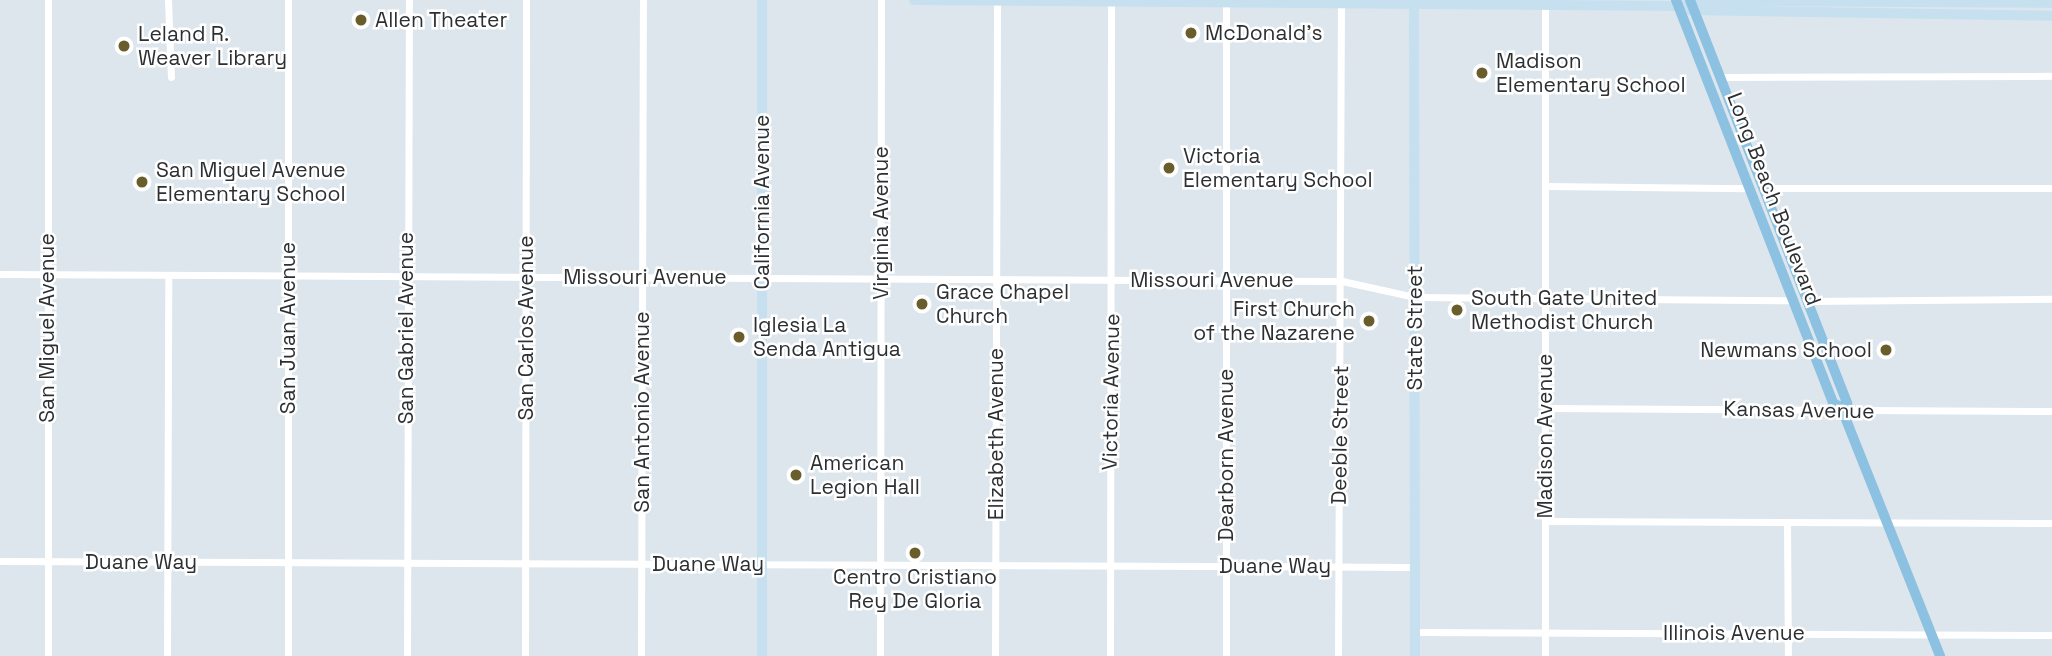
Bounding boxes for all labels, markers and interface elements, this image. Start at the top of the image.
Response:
place label: Allen Theater [375,7,508,33]
marker: Allen Theater [353,12,369,28]
place label: McDonald's [1205,20,1323,46]
place label: Leland R. Weaver Library [138,21,287,71]
marker: McDonald's [1183,25,1199,41]
marker: Leland R. Weaver Library [116,38,132,54]
place label: Madison Elementary School [1496,48,1686,98]
marker: Madison Elementary School [1474,65,1490,81]
street label: Long Beach Boulevard [1722,89,1826,309]
street label: California Avenue [749,114,775,290]
place label: Victoria Elementary School [1183,143,1373,193]
street label: Virginia Avenue [868,146,894,300]
place label: San Miguel Avenue Elementary School [156,157,346,207]
marker: Victoria Elementary School [1161,160,1177,176]
marker: San Miguel Avenue Elementary School [134,174,150,190]
street label: San Gabriel Avenue [393,232,419,424]
street label: San Miguel Avenue [34,233,60,423]
street label: San Carlos Avenue [513,235,539,421]
street label: San Juan Avenue [275,242,301,414]
street label: Missouri Avenue [563,264,727,290]
street label: State Street [1402,265,1428,391]
street label: Missouri Avenue [1130,267,1294,293]
place label: Grace Chapel Church [936,279,1069,329]
place label: South Gate United Methodist Church [1471,285,1657,335]
marker: Grace Chapel Church [914,296,930,312]
place label: First Church of the Nazarene [1193,296,1355,346]
marker: South Gate United Methodist Church [1449,302,1465,318]
street label: San Antonio Avenue [629,311,655,513]
place label: Iglesia La Senda Antigua [753,312,901,362]
street label: Victoria Avenue [1097,313,1125,471]
marker: First Church of the Nazarene [1361,313,1377,329]
marker: Iglesia La Senda Antigua [731,329,747,345]
place label: Newmans School [1700,337,1872,363]
marker: Newmans School [1878,342,1894,358]
street label: Elizabeth Avenue [983,348,1009,520]
street label: Madison Avenue [1532,353,1558,519]
street label: Deeble Street [1326,365,1354,505]
street label: Dearborn Avenue [1213,368,1239,542]
street label: Kansas Avenue [1723,396,1875,424]
place label: American Legion Hall [810,450,920,500]
marker: American Legion Hall [788,467,804,483]
marker: Centro Cristiano Rey De Gloria [907,545,923,561]
street label: Duane Way [85,549,197,575]
street label: Duane Way [652,551,764,577]
street label: Duane Way [1219,553,1331,579]
place label: Centro Cristiano Rey De Gloria [833,564,997,614]
street label: Illinois Avenue [1663,620,1805,646]

